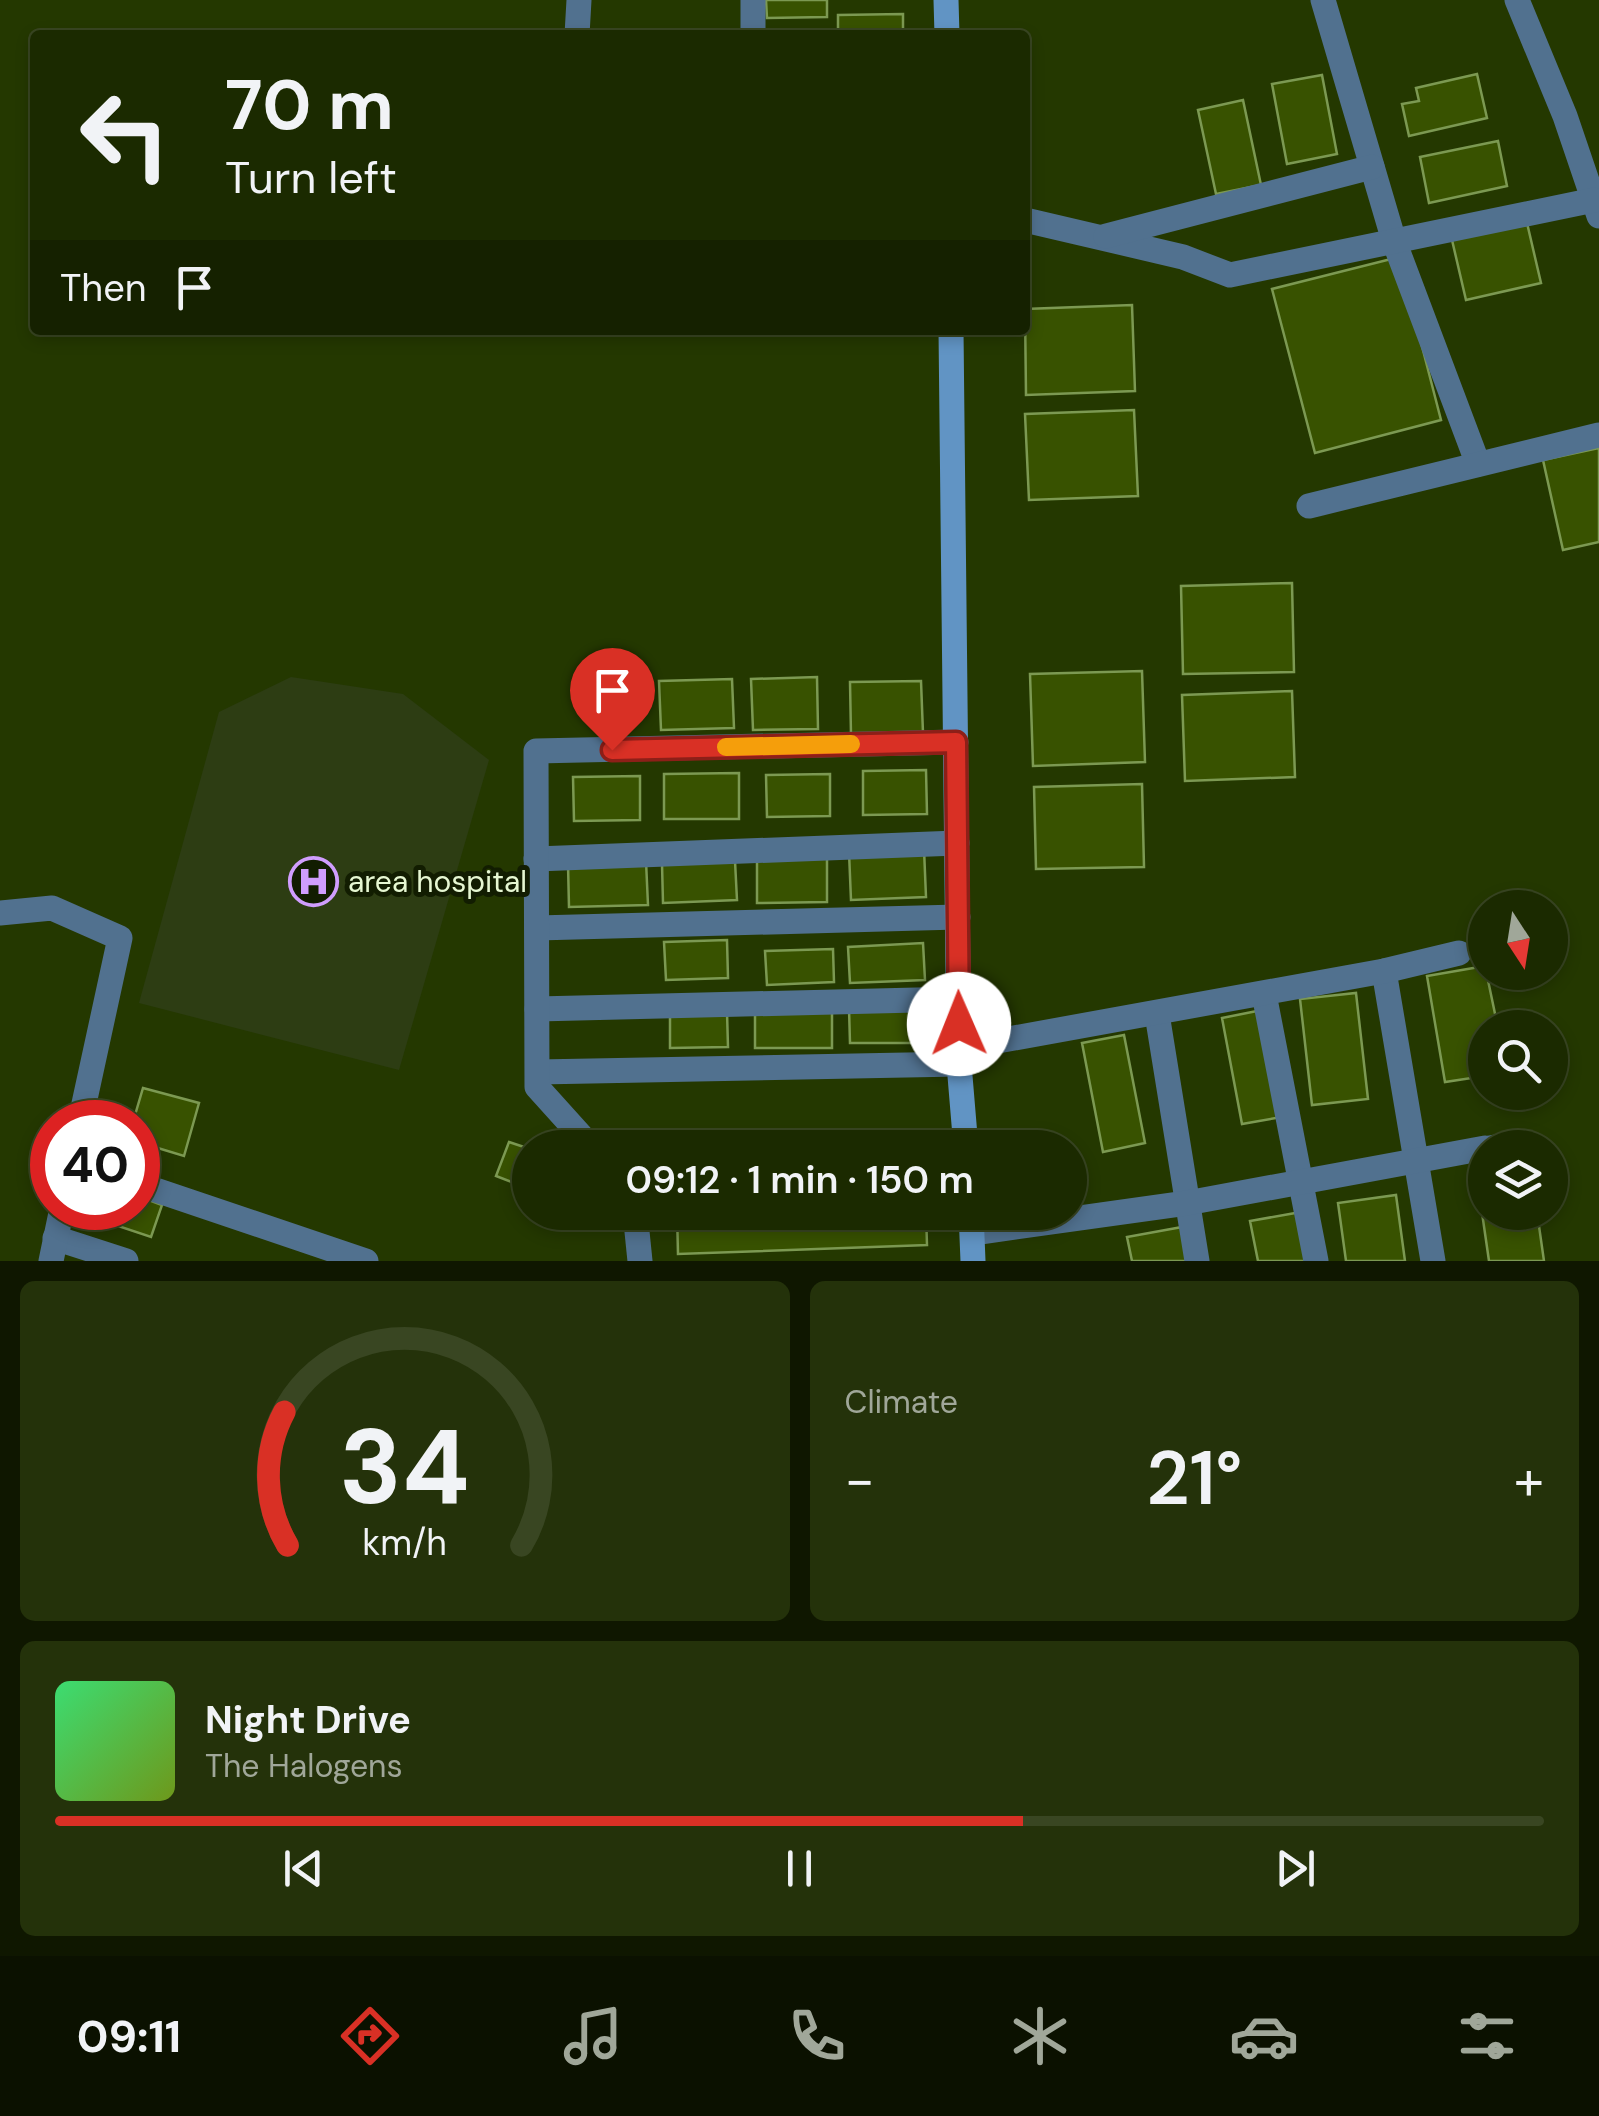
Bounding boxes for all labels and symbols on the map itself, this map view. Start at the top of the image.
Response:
pin [570,648,655,751]
hospital icon: area hospital [287,855,339,907]
place label: area hospital [348,862,527,901]
north arrow [1468,890,1568,990]
position arrow [907,972,1011,1076]
speed limit sign: 40 [30,1100,160,1230]

